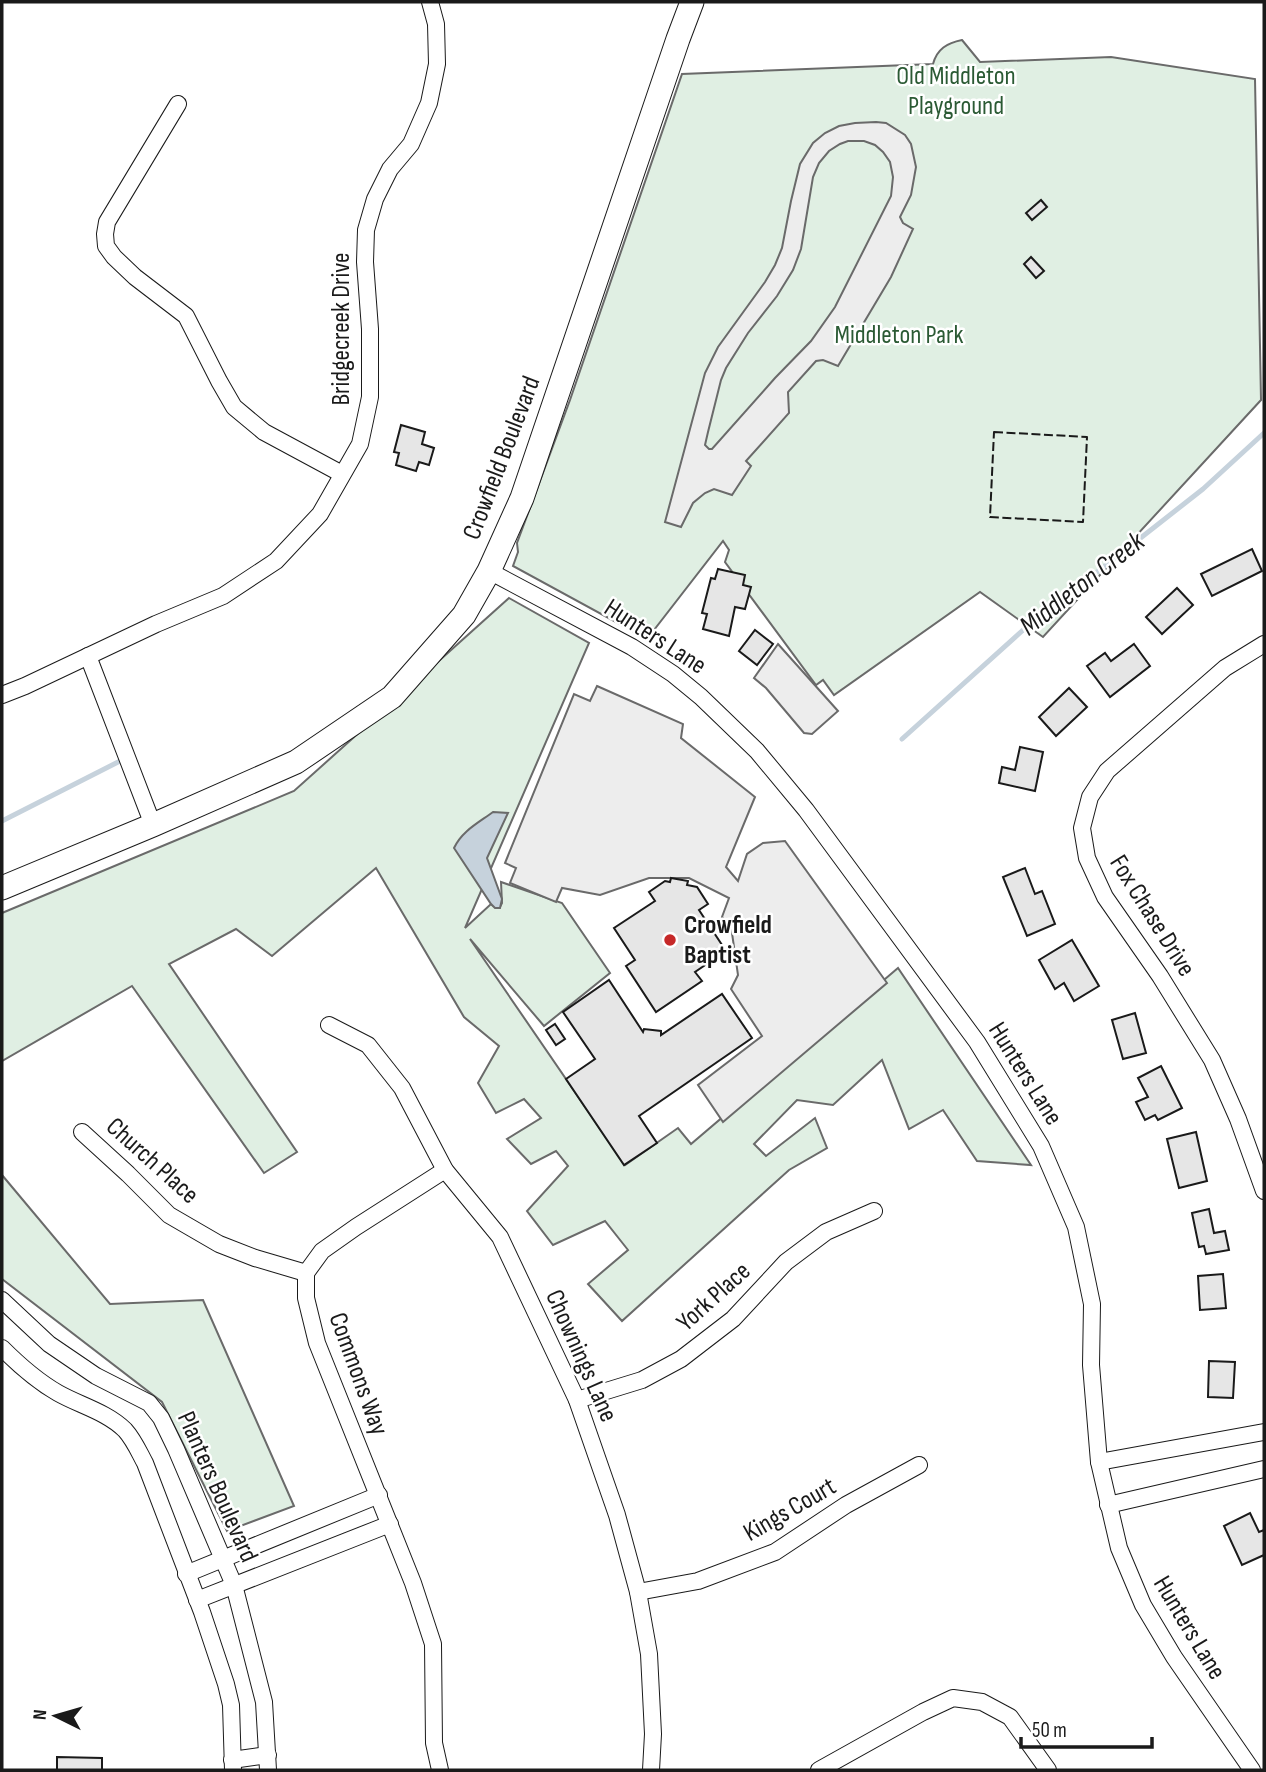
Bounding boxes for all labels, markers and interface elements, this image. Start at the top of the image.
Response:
park label: Old Middleton Playground [896,61,1016,122]
street label: Bridgecreek Drive [326,252,357,406]
park label: Middleton Park [835,320,964,351]
street label: Crowfield Boulevard [457,372,547,544]
water label: Middleton Creek [1013,524,1152,643]
street label: Hunters Lane [598,593,712,681]
street label: Fox Chase Drive [1103,850,1201,982]
place label: Crowfield Baptist [684,910,772,971]
marker: Crowfield Baptist [662,932,678,948]
street label: Hunters Lane [981,1017,1069,1131]
street label: Church Place [99,1111,205,1211]
street label: York Place [671,1256,757,1338]
street label: Chownings Lane [538,1285,624,1427]
street label: Commons Way [322,1309,394,1439]
street label: Planters Boulevard [170,1407,264,1567]
street label: Kings Court [738,1471,842,1549]
street label: Hunters Lane [1146,1571,1232,1685]
north arrow [21,1681,91,1751]
scale bar [1021,1706,1152,1750]
text: N [29,1709,52,1721]
text: 50 m [1032,1718,1067,1743]

